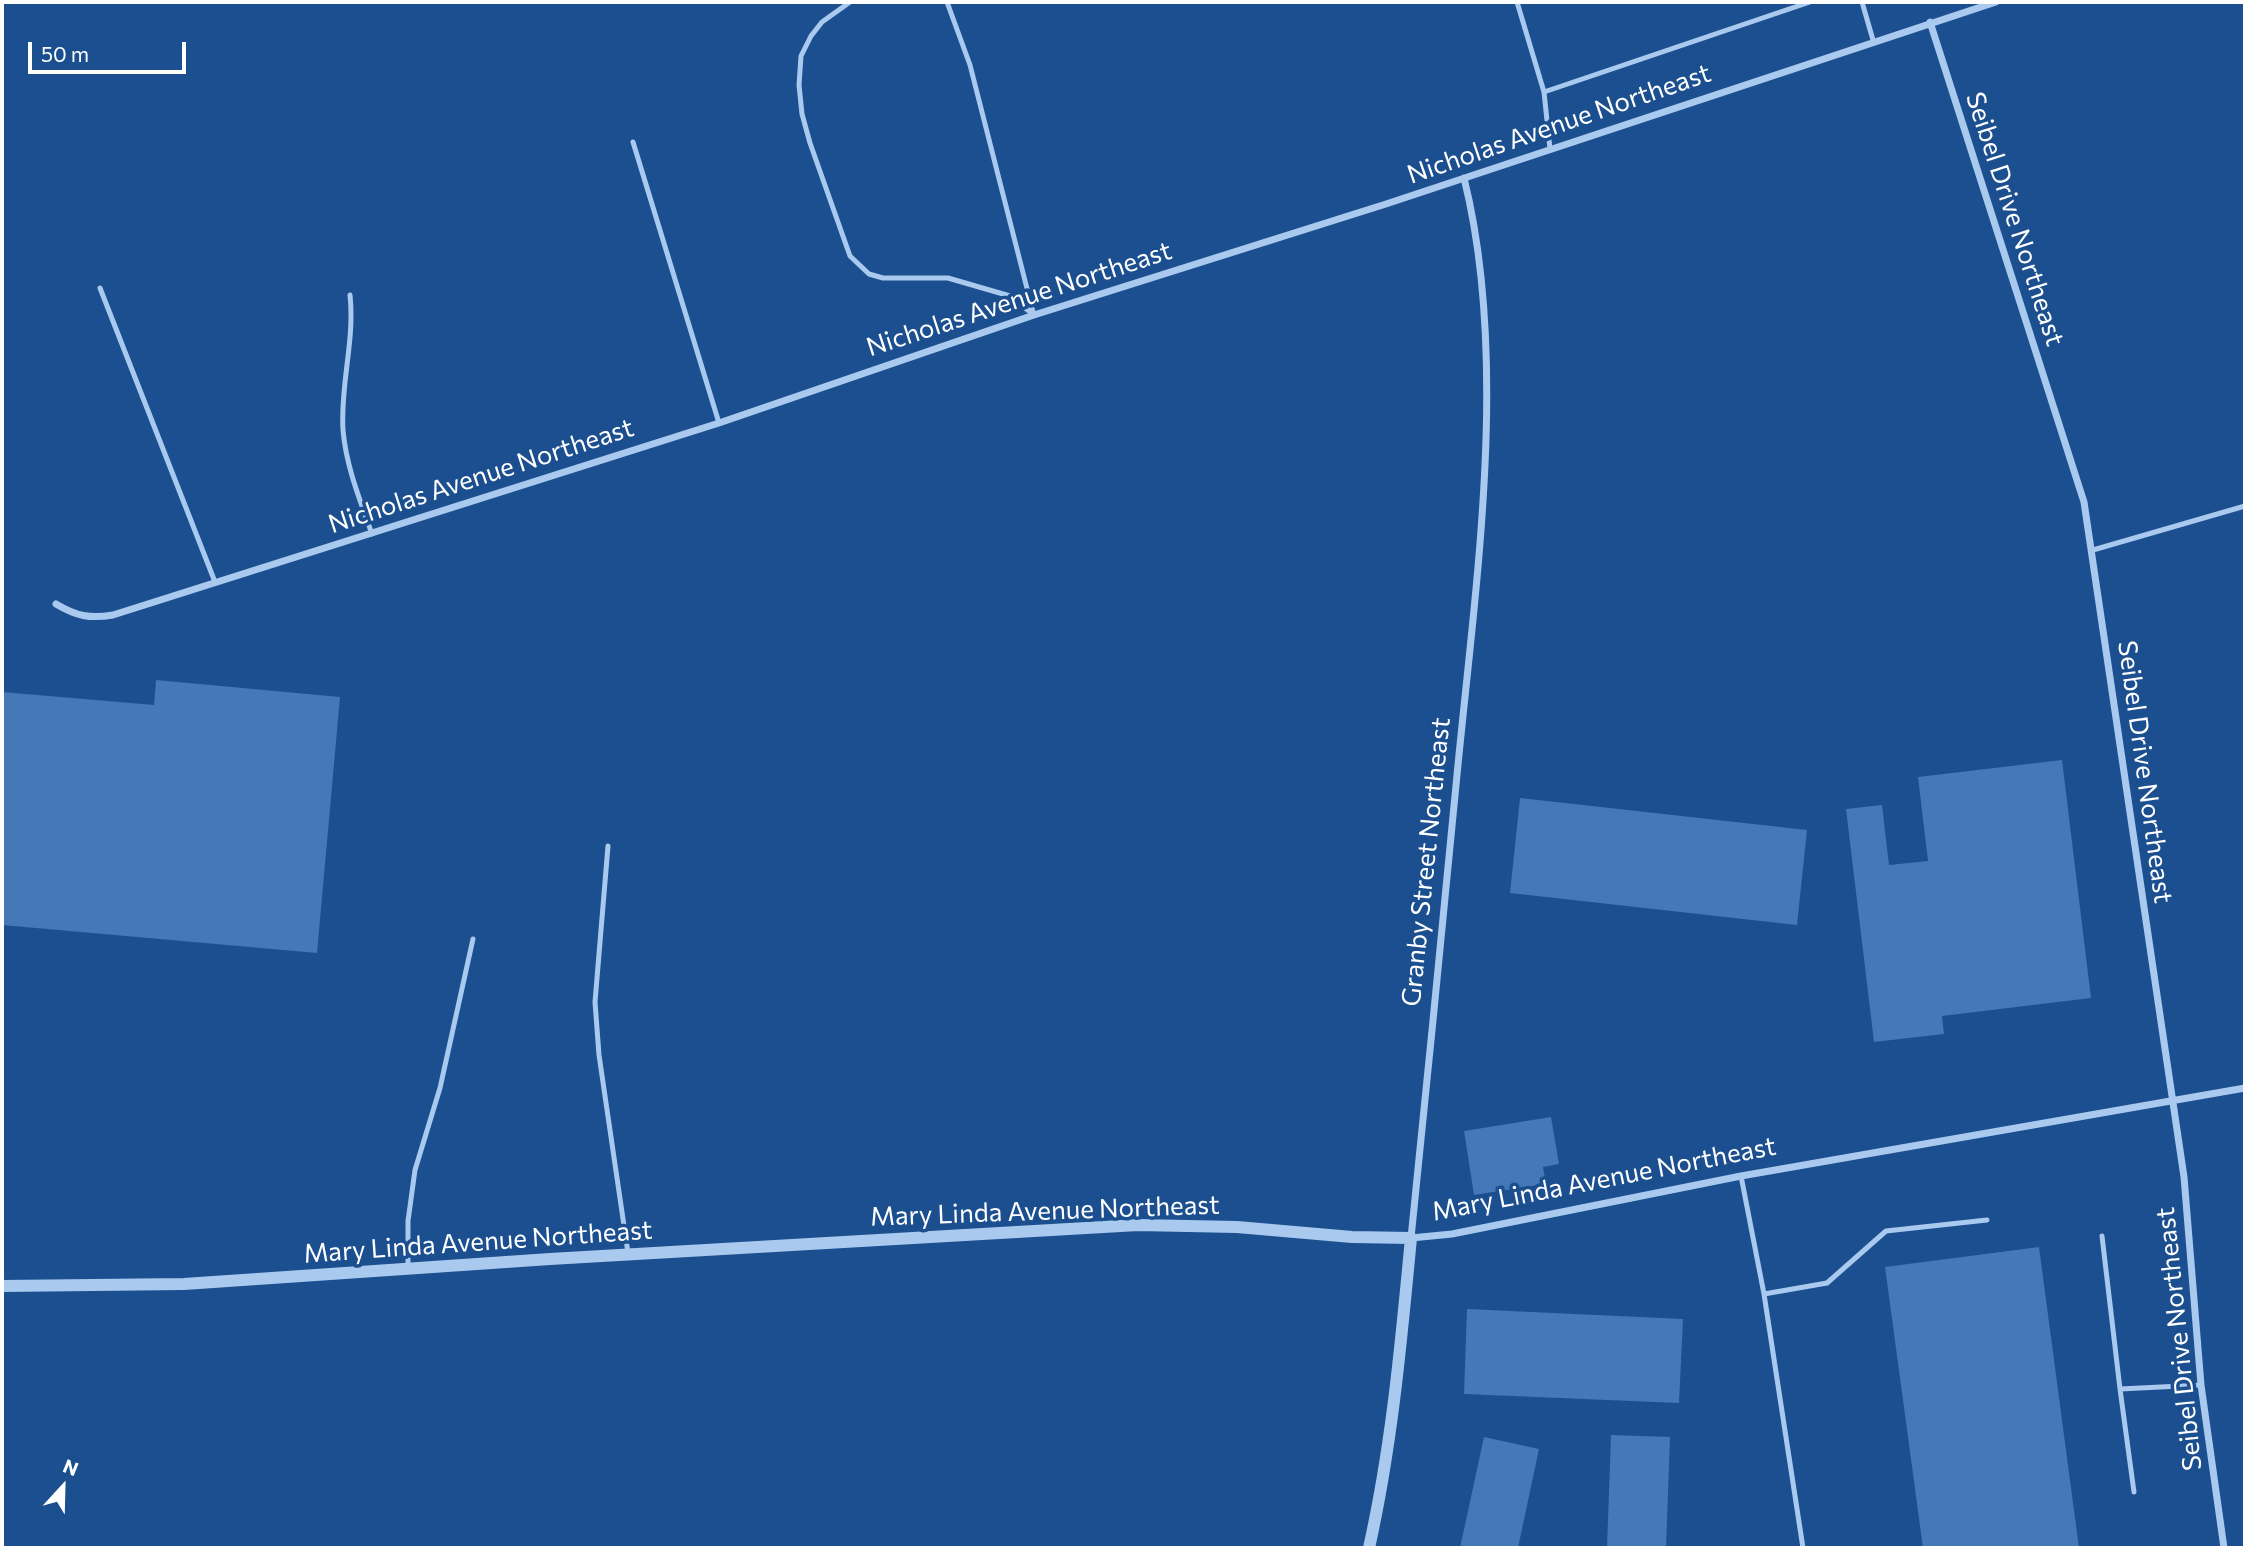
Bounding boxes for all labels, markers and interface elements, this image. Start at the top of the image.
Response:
scale bar [32,28,189,72]
text: 50 m [41,41,89,66]
street label: Nicholas Avenue Northeast [1403,57,1715,191]
street label: Seibel Drive Northeast [1959,88,2071,350]
street label: Nicholas Avenue Northeast [862,235,1176,363]
street label: Nicholas Avenue Northeast [324,412,638,540]
street label: Seibel Drive Northeast [2111,639,2179,905]
street label: Granby Street Northeast [1395,716,1457,1008]
street label: Mary Linda Avenue Northeast [1429,1130,1779,1228]
street label: Mary Linda Avenue Northeast [870,1189,1220,1233]
street label: Seibel Drive Northeast [2150,1206,2208,1472]
street label: Mary Linda Avenue Northeast [303,1214,653,1270]
north arrow [28,1452,98,1522]
text: N [60,1454,82,1480]

